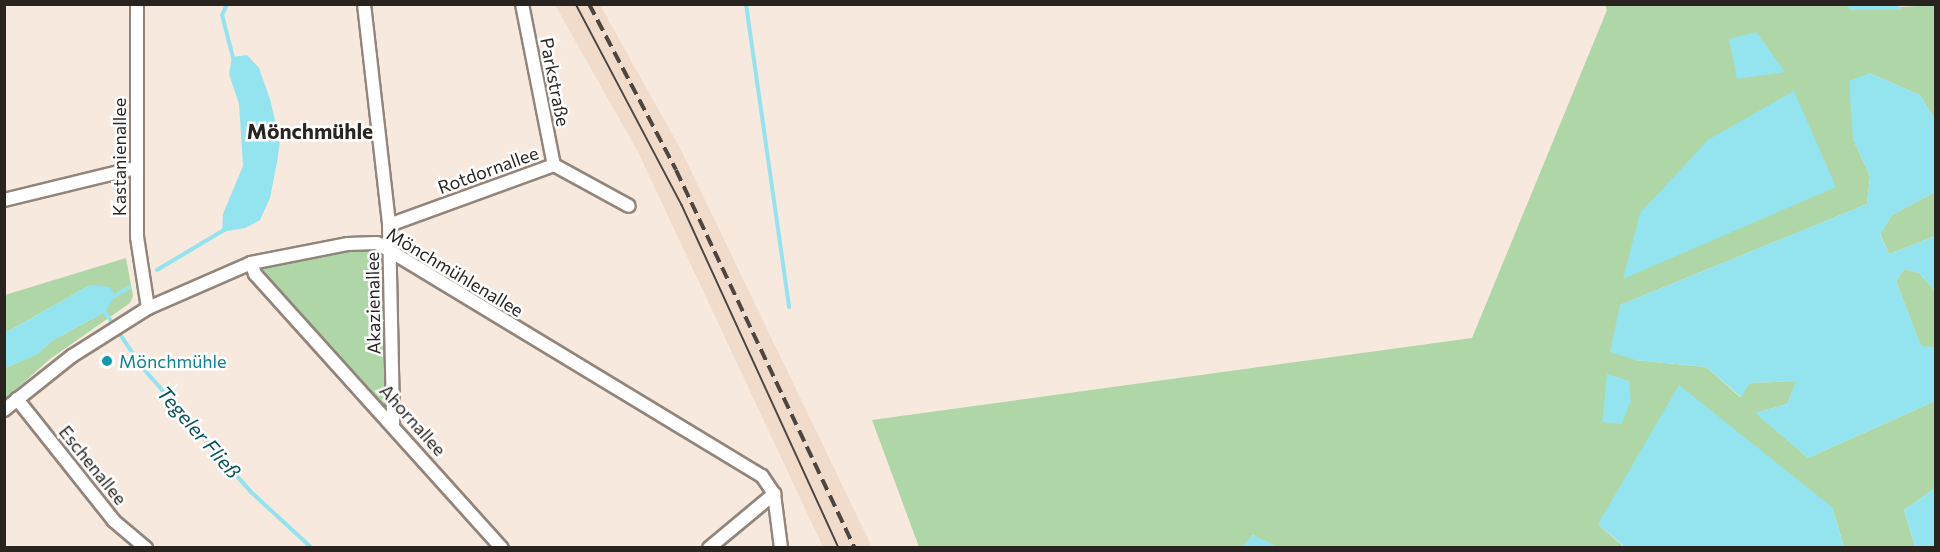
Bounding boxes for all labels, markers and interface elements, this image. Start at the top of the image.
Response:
street label: Parkstraße [536,36,574,128]
street label: Kastanienallee [108,98,130,216]
district label: Mönchmühle [247,118,373,144]
street label: Rotdornallee [435,142,541,198]
street label: Mönchmühlenallee [383,223,527,321]
street label: Akazienallee [361,252,385,354]
place label: Mönchmühle [119,350,227,372]
marker: Mönchmühle [100,354,114,368]
street label: Ahornallee [375,380,451,460]
water label: Tegeler Fließ [152,381,246,483]
street label: Eschenallee [55,421,131,509]

